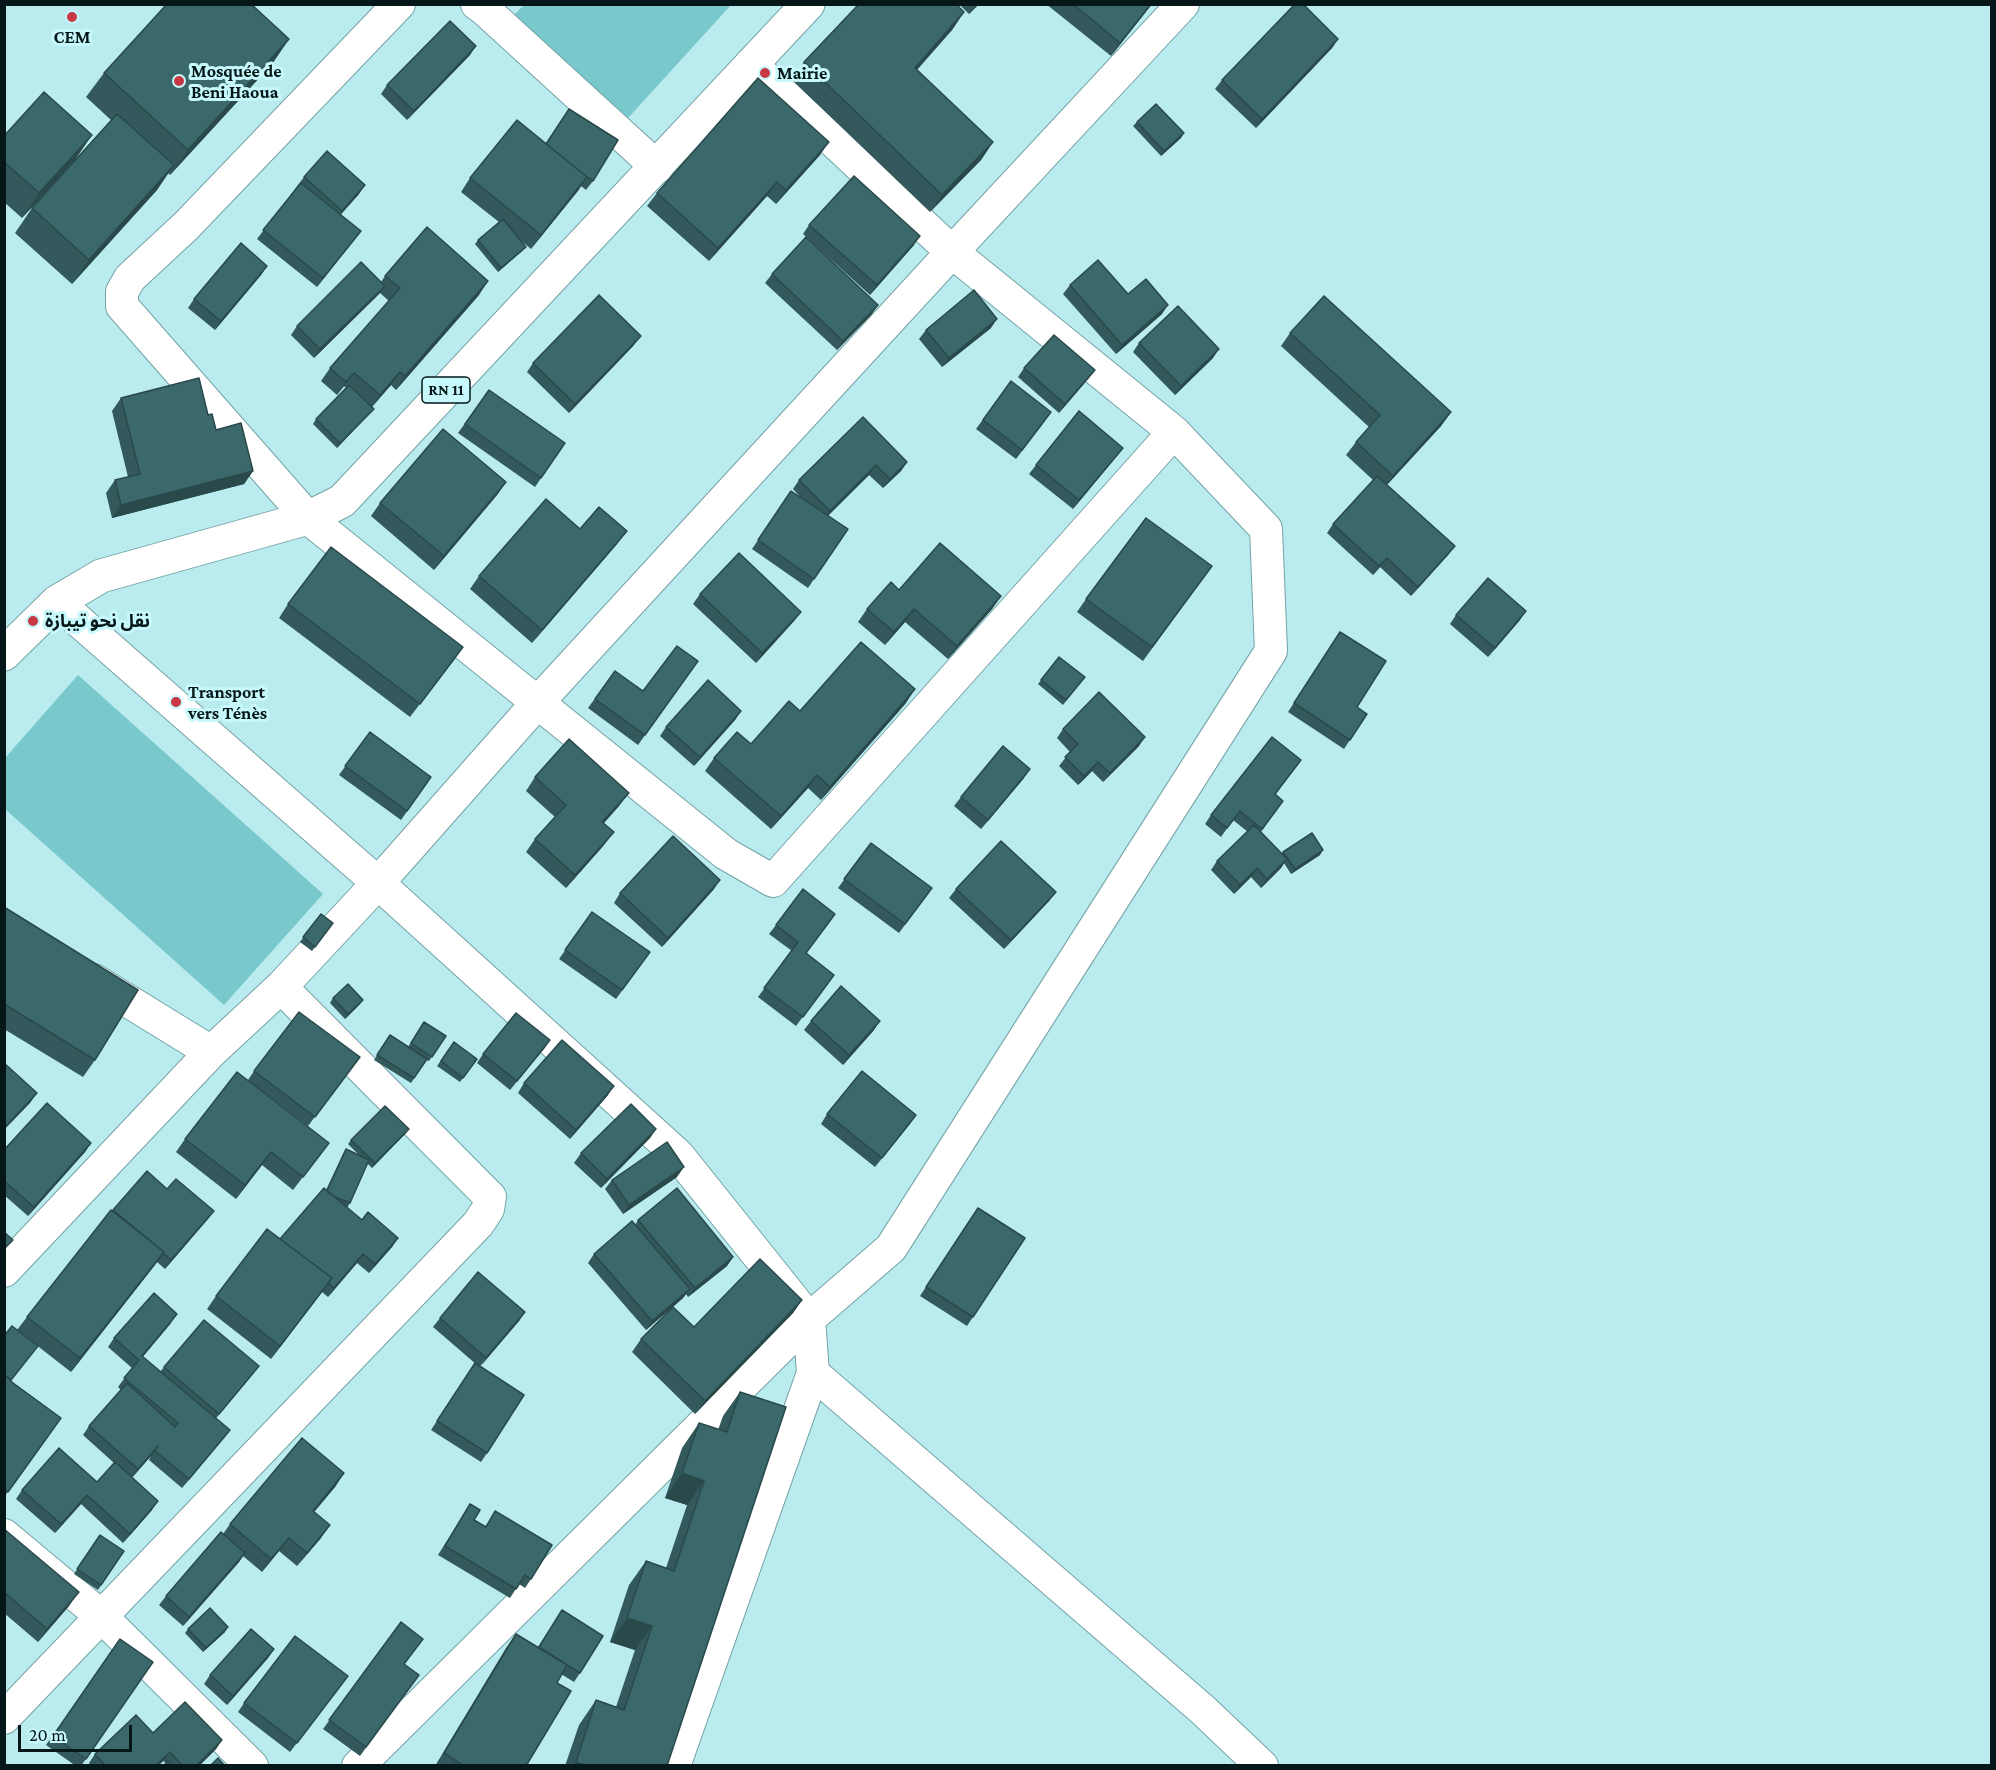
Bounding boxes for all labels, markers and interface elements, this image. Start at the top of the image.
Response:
marker: CEM [65,10,79,24]
place label: CEM [54,26,90,48]
place label: Mosquée de Beni Haoua [191,60,282,103]
place label: Mairie [777,62,827,84]
marker: Mairie [758,66,772,80]
marker: Mosquée de Beni Haoua [172,74,186,88]
road number: RN 11 [422,377,470,403]
place label: نقل نحو تيبازة [45,610,150,632]
marker: نقل نحو تيبازة [26,614,40,628]
place label: Transport vers Ténès [188,681,267,724]
marker: Transport vers Ténès [169,695,183,709]
scale bar [21,1713,135,1751]
text: 20 m [29,1725,66,1745]

